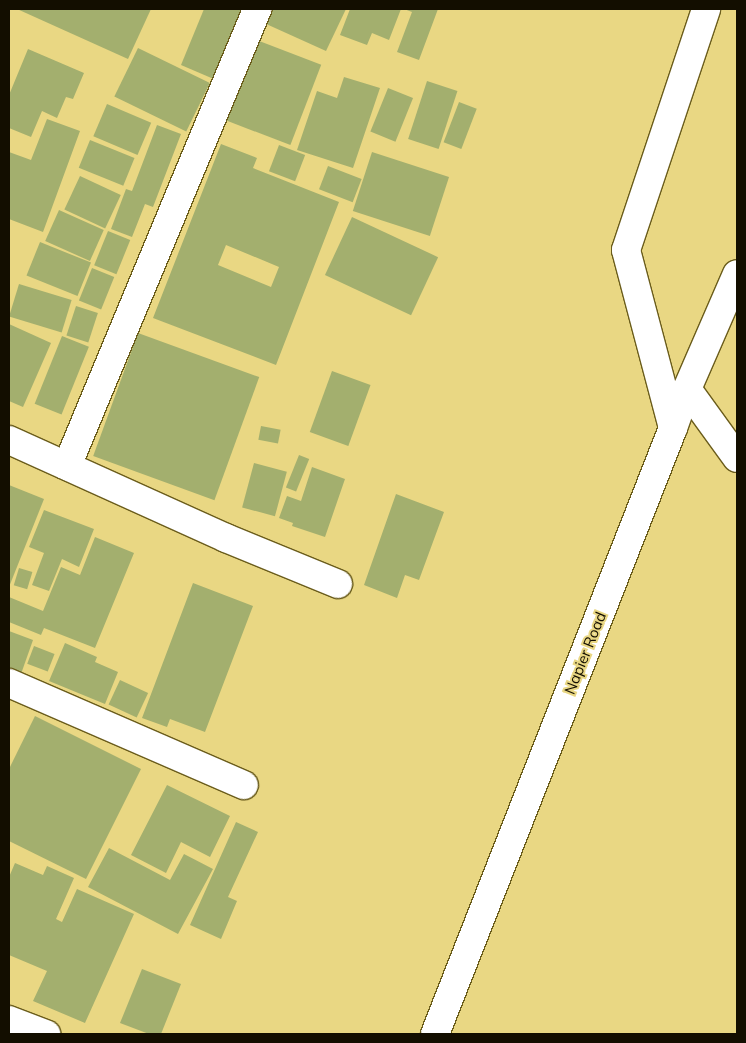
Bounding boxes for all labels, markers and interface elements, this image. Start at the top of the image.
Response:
street label: Napier Road [560,609,610,697]

